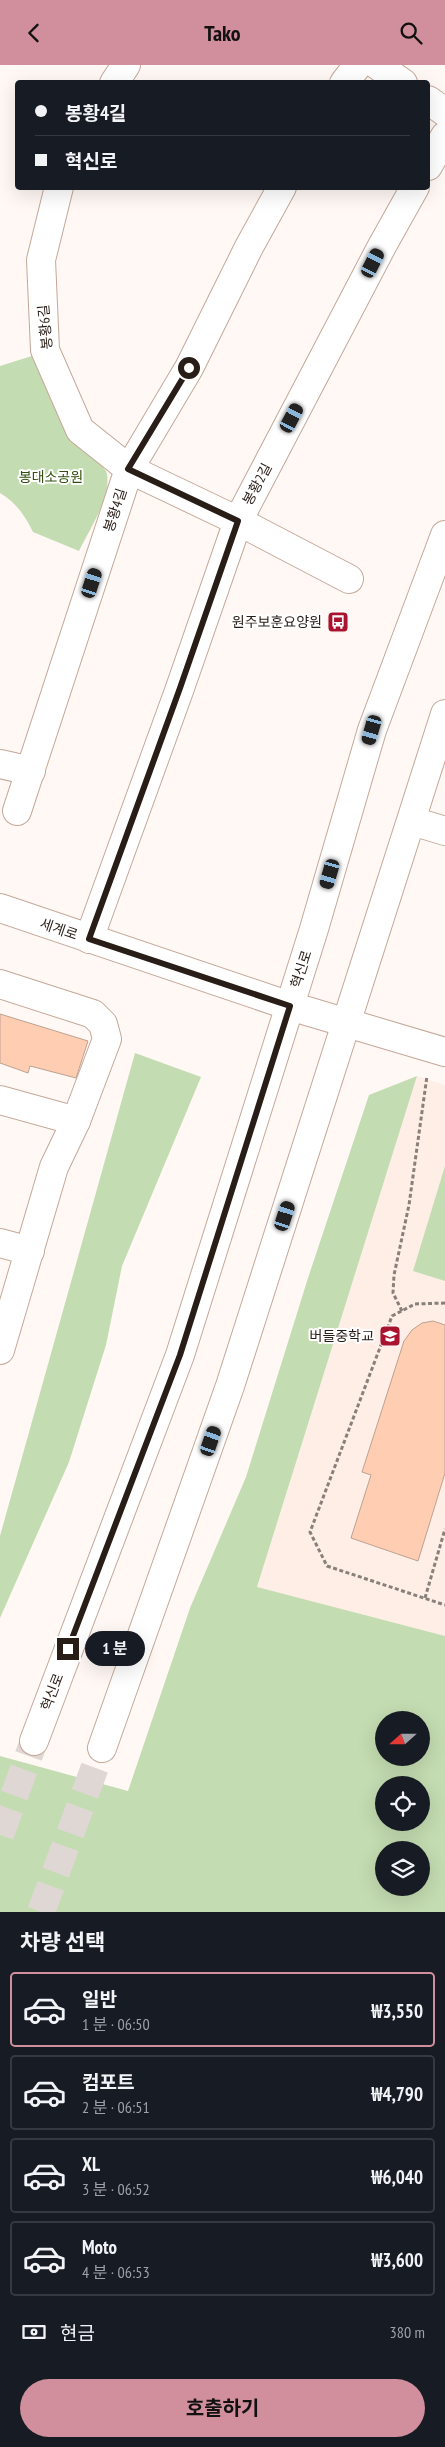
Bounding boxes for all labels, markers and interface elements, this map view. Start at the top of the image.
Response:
icon: back [20,19,48,47]
text: Tako [204,19,241,47]
icon: search [397,19,425,47]
text: 봉황4길 [65,101,127,125]
text: 혁신로 [65,149,117,173]
car [359,246,386,280]
street label: 봉황6길 [34,304,56,350]
route start [178,357,200,379]
car [278,401,305,435]
street label: 봉황2길 [239,460,275,508]
park label: 봉대소공원 [19,468,83,486]
street label: 봉황4길 [99,486,131,534]
car [80,566,103,600]
bus stop icon: 원주보훈요양원 [326,610,350,634]
place label: 원주보훈요양원 [232,613,322,631]
car [360,714,383,746]
car [318,858,341,890]
street label: 세계로 [38,914,80,944]
street label: 혁신로 [286,948,316,990]
car [273,1199,296,1233]
school or university icon: 버들중학교 [378,1324,402,1348]
place label: 버들중학교 [310,1327,374,1345]
car [199,1424,222,1458]
callout: 1 분 [86,1631,146,1667]
route end [57,1638,79,1660]
text: 1 분 [102,1638,128,1658]
street label: 혁신로 [37,1671,67,1713]
north arrow [375,1711,430,1766]
map controls [375,1711,430,1896]
button: locate [375,1776,430,1831]
button: layers [375,1841,430,1896]
text: 차량 선택 [20,1928,105,1956]
icon: car [22,1987,67,2032]
text: 일반 [82,1987,117,2011]
text: ₩3,550 [371,1999,423,2023]
text: 1 분 · 06:50 [82,2014,150,2034]
icon: car [22,2070,67,2115]
text: 컴포트 [82,2070,134,2094]
text: ₩4,790 [371,2082,423,2106]
text: 2 분 · 06:51 [82,2097,150,2117]
text: XL [82,2152,100,2176]
icon: car [22,2153,67,2198]
text: ₩6,040 [371,2165,423,2189]
text: 3 분 · 06:52 [82,2179,150,2199]
text: Moto [82,2235,117,2259]
icon: car [22,2236,67,2281]
text: ₩3,600 [371,2248,423,2272]
text: 4 분 · 06:53 [82,2262,150,2282]
icon: cash [20,2318,48,2346]
text: 현금 [60,2321,95,2345]
text: 380 m [390,2322,425,2342]
button: 호출하기 [20,2379,425,2437]

